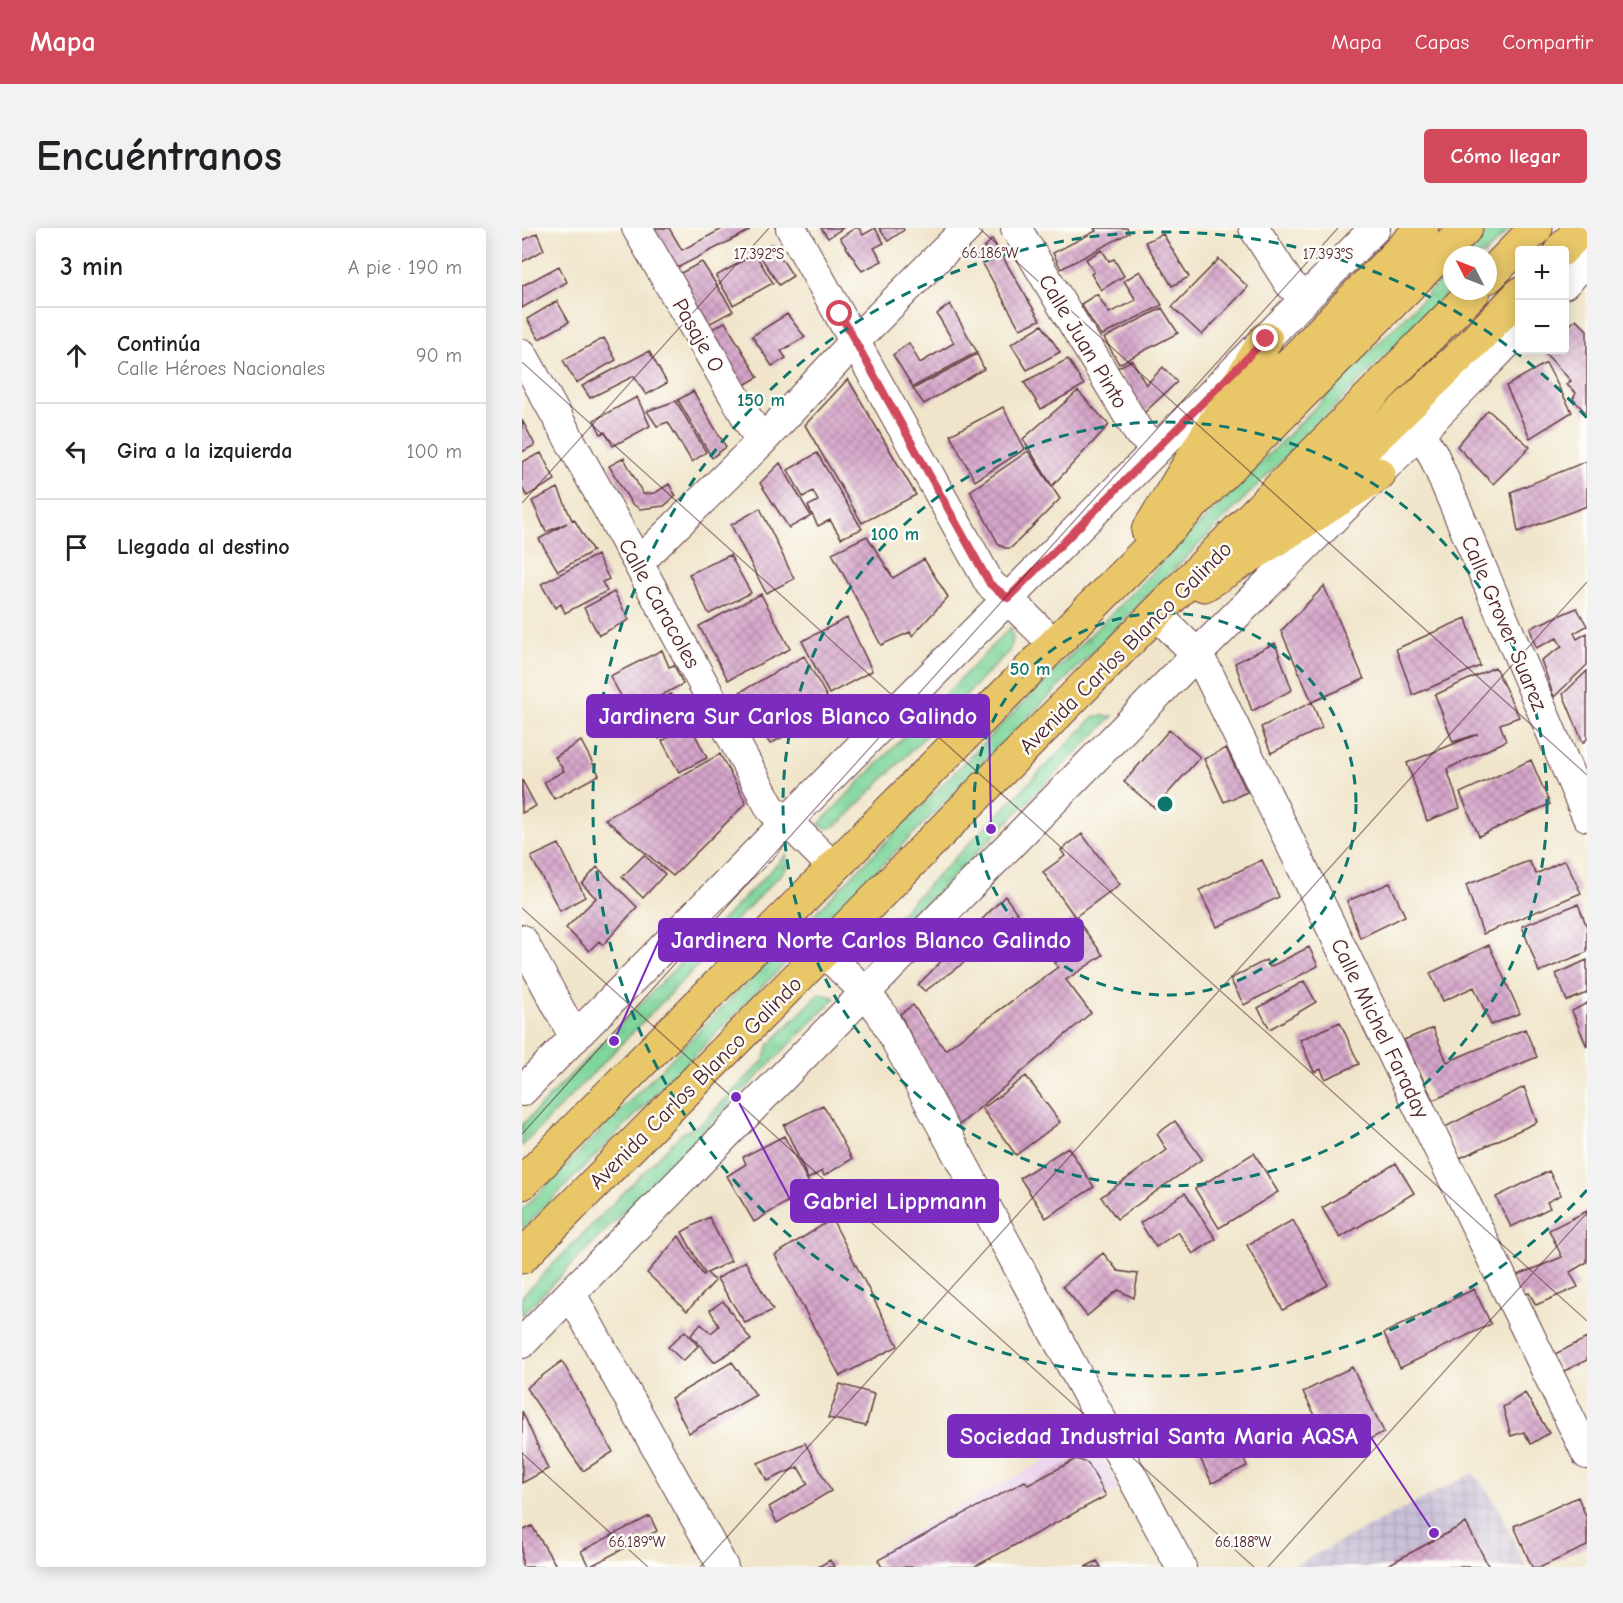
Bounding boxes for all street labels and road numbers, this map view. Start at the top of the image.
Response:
street label: Calle Juan Pinto [1033,270,1133,413]
street label: Pasaje O [667,294,730,377]
street label: Calle Grover Suarez [1455,532,1553,715]
street label: Calle Caracoles [613,534,706,673]
street label: Avenida Carlos Blanco Galindo [1014,536,1238,760]
street label: Calle Michel Faraday [1325,934,1435,1123]
street label: Avenida Carlos Blanco Galindo [584,971,808,1195]

